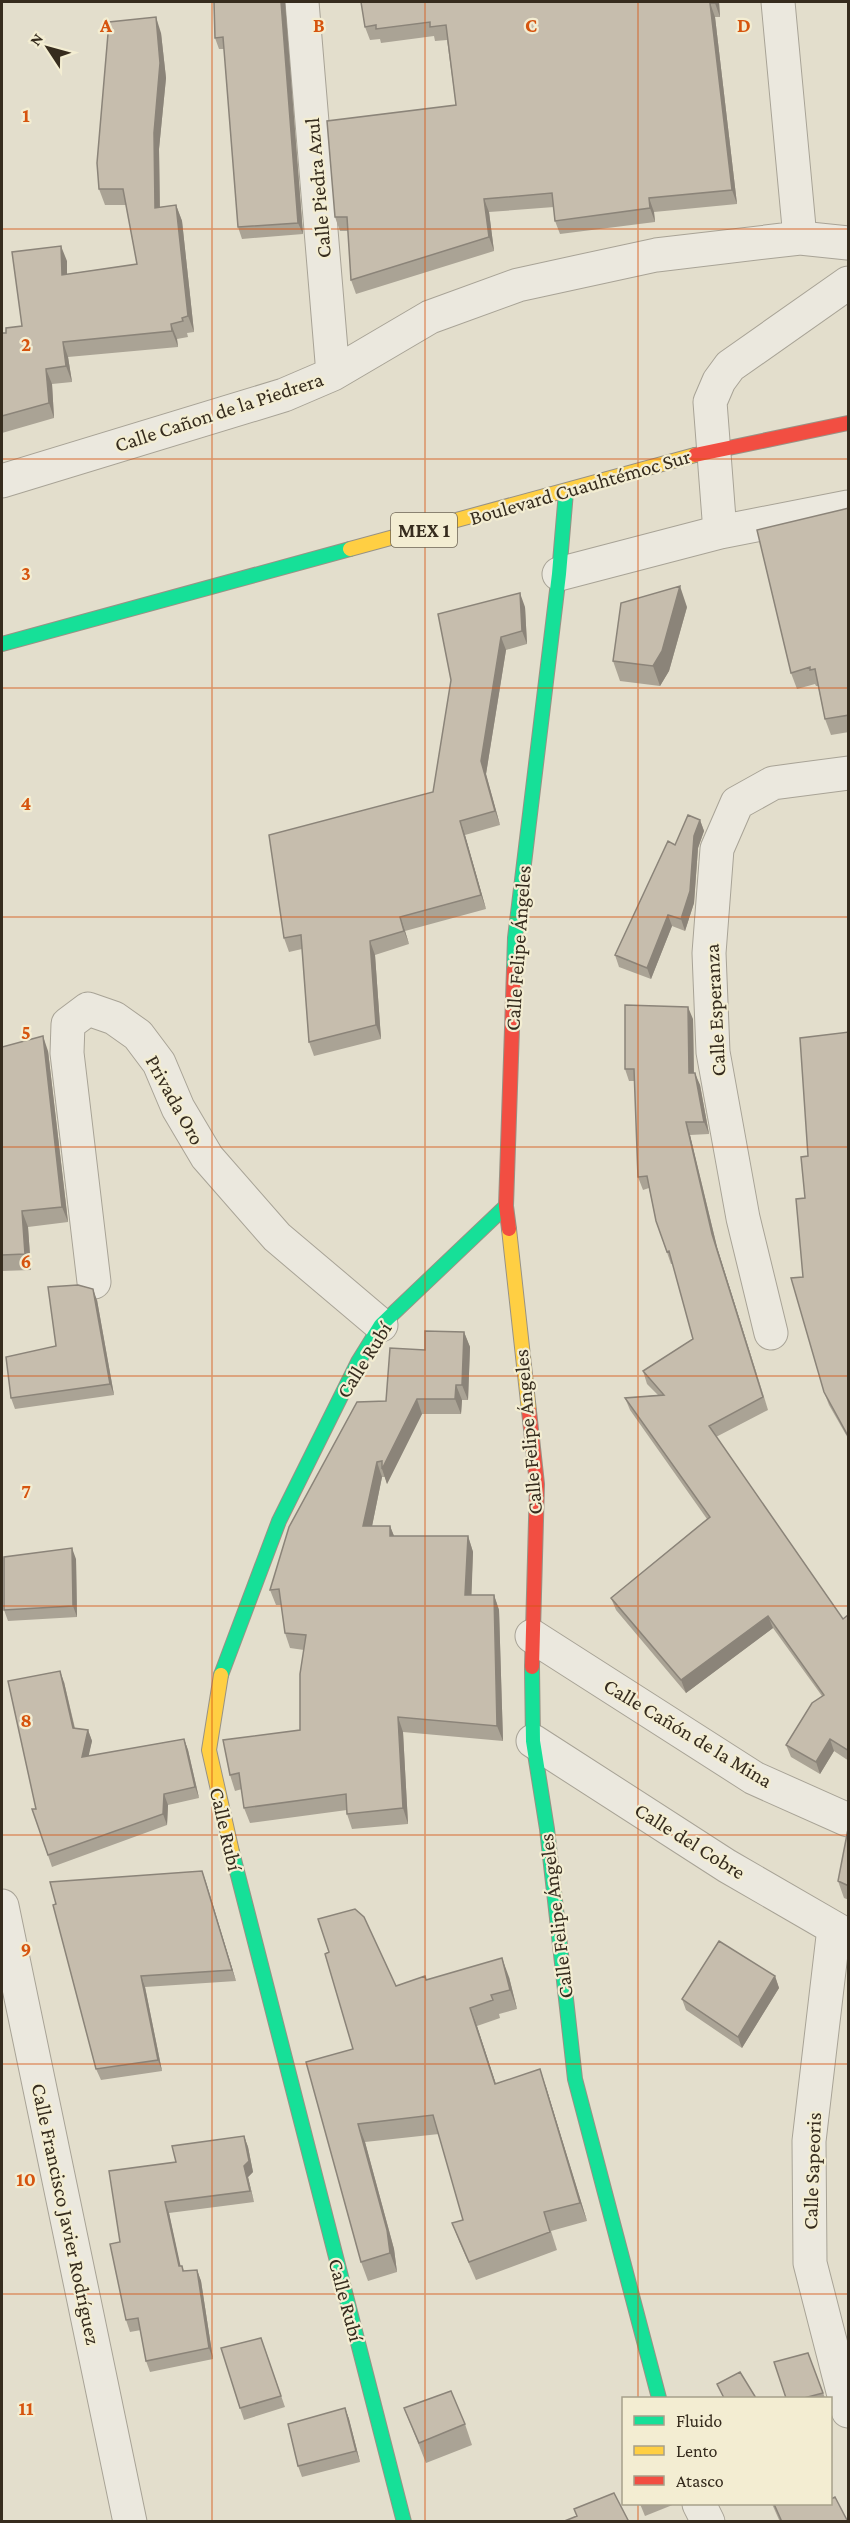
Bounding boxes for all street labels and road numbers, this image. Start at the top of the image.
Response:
street label: Calle Piedra Azul [300,117,336,259]
street label: Calle Cañon de la Piedrera [112,367,327,457]
street label: Boulevard Cuauhtémoc Sur [467,444,694,530]
road number: MEX 1 [391,513,457,547]
street label: Calle Felipe Ángeles [500,864,536,1032]
street label: Calle Esperanza [700,943,730,1077]
street label: Privada Oro [141,1051,209,1149]
street label: Calle Rubí [331,1316,397,1402]
street label: Calle Felipe Ángeles [509,1348,547,1516]
street label: Calle Cañón de la Mina [599,1673,777,1793]
street label: Calle Rubí [205,1785,248,1875]
street label: Calle del Cobre [630,1798,750,1884]
street label: Calle Felipe Ángeles [534,1832,578,2000]
street label: Calle Francisco Javier Rodríguez [27,2081,105,2347]
street label: Calle Sapeoris [798,2112,826,2230]
street label: Calle Rubí [323,2256,369,2346]

